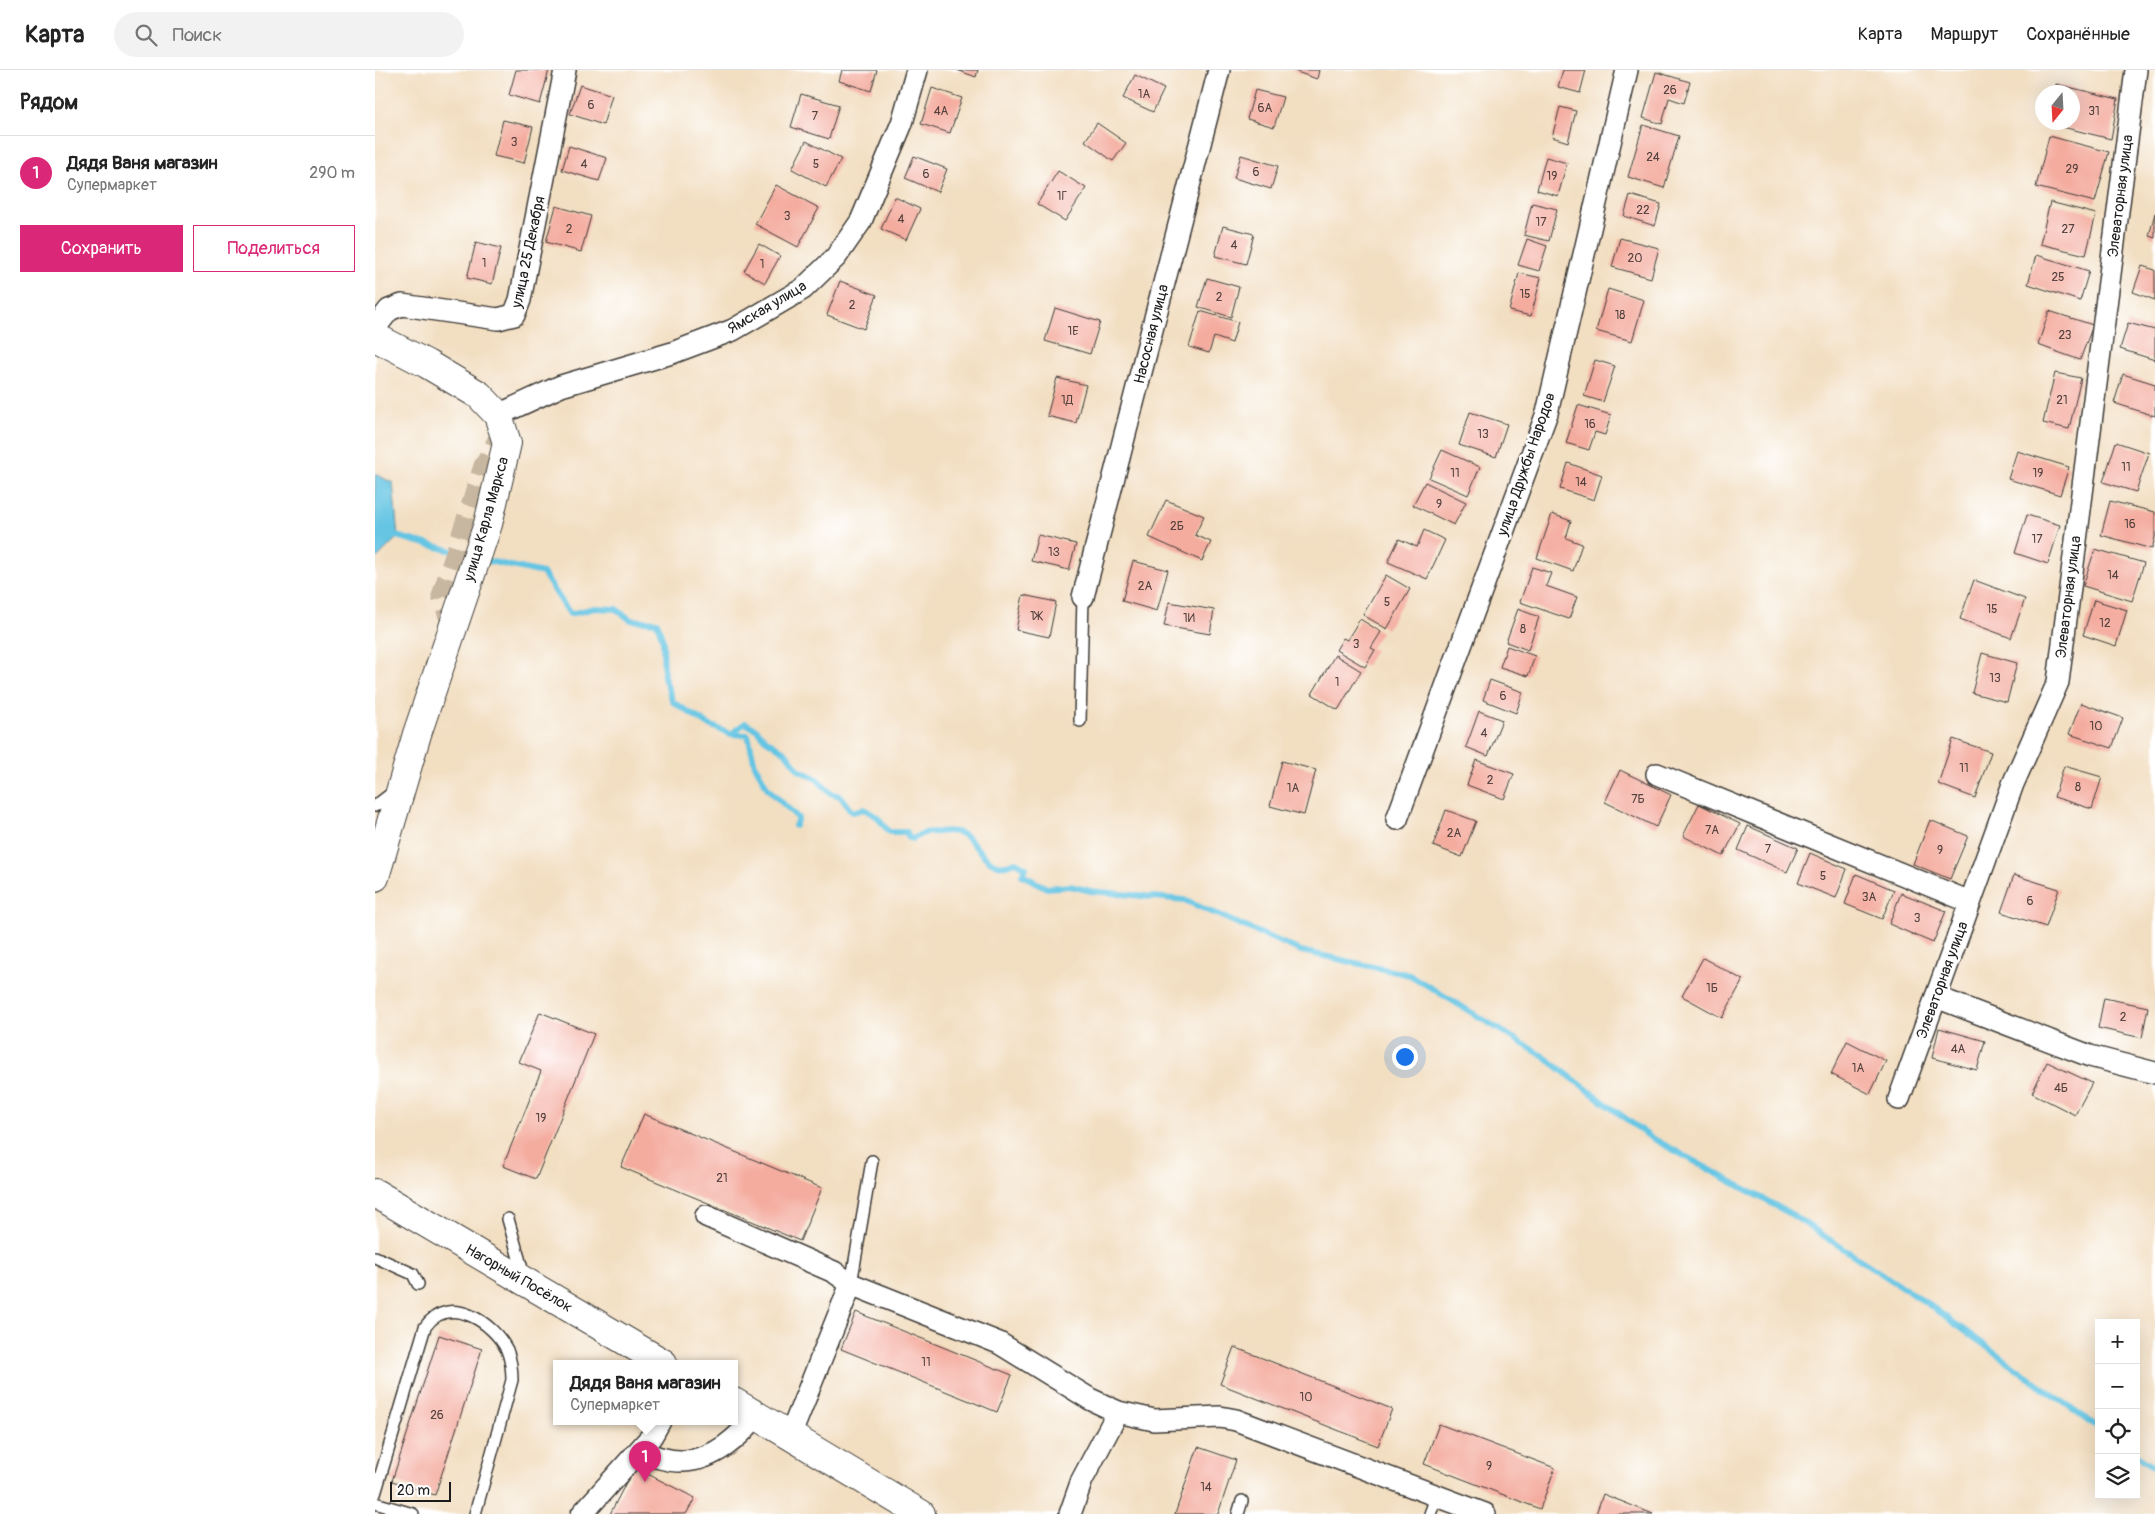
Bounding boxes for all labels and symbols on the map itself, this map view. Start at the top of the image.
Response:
house number: 26 [1663,83,1677,98]
north arrow [2035,85,2080,130]
house number: 1А [1138,87,1150,102]
house number: 6 [588,98,595,113]
house number: 6А [1258,101,1273,116]
house number: 4А [934,104,949,119]
house number: 31 [2088,104,2100,119]
house number: 7 [812,109,819,124]
street label: Элеваторная улица [2104,134,2137,258]
house number: 3 [511,135,518,150]
house number: 24 [1646,150,1660,165]
house number: 4 [581,157,588,172]
house number: 5 [813,157,819,172]
house number: 29 [2066,162,2078,177]
house number: 6 [1253,165,1260,180]
house number: 6 [923,167,930,182]
house number: 19 [1547,169,1557,184]
house number: 1Г [1057,189,1067,204]
street label: улица 25 Декабря [507,194,550,311]
house number: 22 [1636,203,1650,218]
house number: 3 [784,209,791,224]
house number: 4 [898,212,905,227]
house number: 17 [1535,215,1547,230]
house number: 2 [566,222,573,237]
house number: 27 [2061,222,2075,237]
house number: 4 [1231,238,1238,253]
house number: 20 [1628,251,1642,266]
house number: 1 [482,256,486,271]
house number: 1 [760,257,764,272]
house number: 25 [2051,270,2065,285]
street label: Ямская улица [724,276,810,338]
street label: Насосная улица [1130,282,1173,386]
house number: 15 [1519,287,1531,302]
house number: 2 [1216,290,1223,305]
house number: 2 [849,298,856,313]
house number: 18 [1615,308,1625,323]
house number: 1Е [1068,324,1078,339]
house number: 23 [2058,328,2072,343]
street label: улица Дружбы Народов [1493,390,1560,539]
house number: 1Д [1061,393,1074,408]
house number: 21 [2056,393,2068,408]
house number: 16 [1584,417,1596,432]
house number: 13 [1477,427,1489,442]
street label: улица Карла Маркса [459,455,513,585]
house number: 11 [2121,460,2131,475]
house number: 11 [1450,466,1460,481]
house number: 19 [2033,466,2043,481]
house number: 14 [1575,475,1587,490]
house number: 9 [1436,497,1442,512]
house number: 16 [2124,517,2136,532]
house number: 2Б [1170,519,1184,534]
house number: 17 [2031,532,2043,547]
street label: Элеваторная улица [2052,535,2085,659]
house number: 1З [1048,545,1060,560]
house number: 14 [2107,568,2119,583]
house number: 2А [1138,579,1152,594]
house number: 5 [1384,595,1390,610]
house number: 15 [1986,602,1998,617]
house number: 1Ж [1030,609,1044,624]
house number: 1И [1183,611,1195,626]
house number: 12 [2099,616,2111,631]
house number: 8 [1520,622,1526,637]
house number: 3 [1353,637,1360,652]
house number: 13 [1989,671,2001,686]
house number: 1 [1335,675,1339,690]
house number: 6 [1500,689,1507,704]
house number: 10 [2090,719,2102,734]
house number: 4 [1481,726,1488,741]
house number: 11 [1959,761,1969,776]
house number: 2 [1487,773,1494,788]
house number: 8 [2075,780,2081,795]
house number: 1А [1287,781,1299,796]
house number: 7Б [1631,792,1645,807]
house number: 7А [1705,823,1719,838]
house number: 2А [1447,826,1461,841]
house number: 7 [1765,842,1772,857]
house number: 9 [1937,843,1943,858]
house number: 5 [1820,869,1826,884]
house number: 3А [1862,890,1876,905]
house number: 6 [2027,894,2034,909]
house number: 3 [1914,911,1921,926]
street label: Элеваторная улица [1912,919,1973,1041]
house number: 1Б [1706,981,1718,996]
house number: 2 [2120,1010,2127,1025]
house number: 4А [1951,1042,1966,1057]
your location [1392,1044,1418,1070]
house number: 1А [1852,1061,1864,1076]
house number: 4Б [2054,1081,2068,1096]
house number: 19 [536,1111,546,1126]
house number: 21 [716,1171,728,1186]
street label: Нагорный Посёлок [462,1240,576,1317]
house number: 11 [921,1355,931,1370]
house number: 10 [1300,1390,1312,1405]
house number: 26 [430,1408,444,1423]
pin: 1 [629,1441,661,1482]
house number: 9 [1486,1459,1492,1474]
scale bar [390,1479,451,1502]
house number: 14 [1200,1480,1212,1495]

